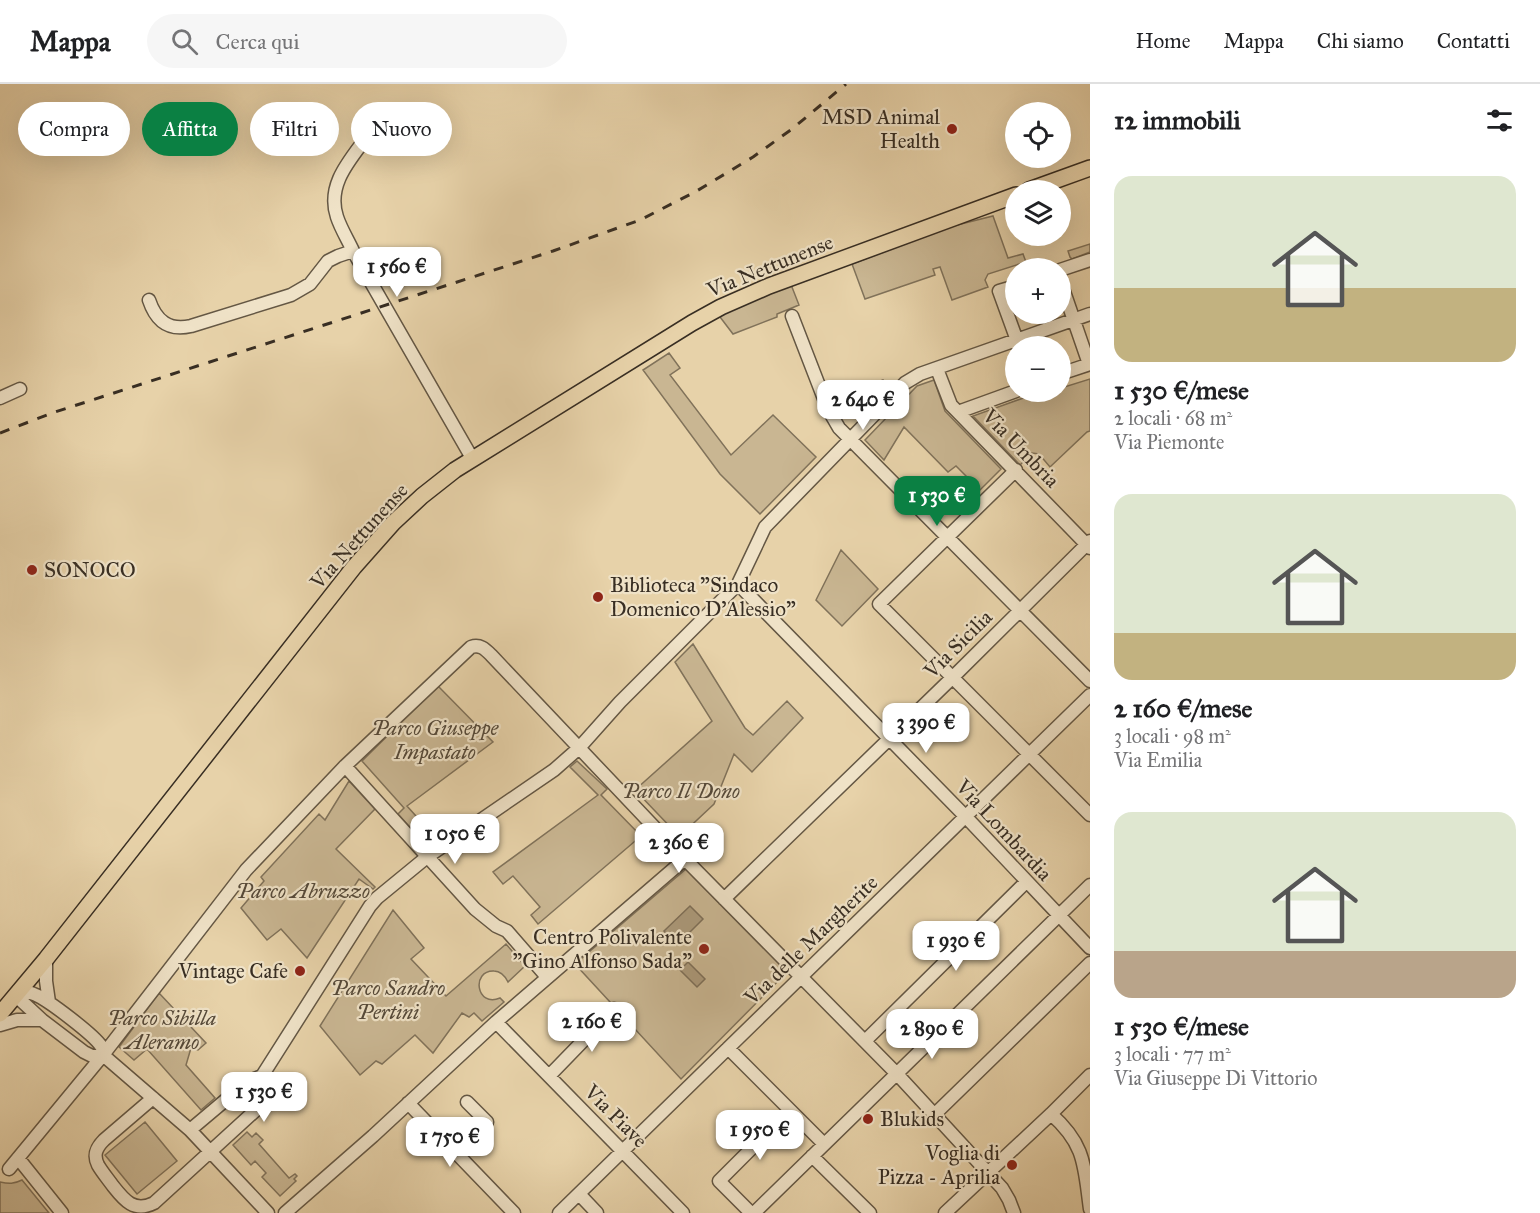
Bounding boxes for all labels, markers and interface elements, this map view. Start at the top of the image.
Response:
search box [147,14,567,68]
text: Mappa [30,24,111,59]
icon: search [168,25,201,58]
text: Cerca qui [216,28,299,55]
text: Home [1136,28,1190,54]
text: Mappa [1223,28,1284,54]
text: Chi siamo [1317,28,1404,54]
text: Contatti [1437,28,1510,54]
chip: Compra [18,102,130,156]
chip: Affitta [142,102,238,156]
chip: Filtri [250,102,339,156]
chip: Nuovo [351,102,452,156]
map controls [1005,102,1071,402]
button: locate [1005,102,1071,168]
place label: MSD Animal Health [822,104,940,154]
text: 12 immobili [1114,104,1241,136]
icon: filters [1483,104,1516,137]
marker: MSD Animal Health [945,122,959,136]
button: layers [1005,180,1071,246]
icon: home [1261,215,1369,323]
street label: Via Nettunense [702,229,837,304]
pin: 1 560 € [342,247,452,298]
text: 1 560 € [367,254,427,278]
button: + [1005,258,1071,324]
button: − [1005,336,1071,402]
text: 1 530 €/mese [1114,374,1249,406]
pin: 2 640 € [808,380,918,431]
text: 2 640 € [831,387,895,411]
street label: Via Umbria [976,402,1065,493]
text: 2 locali · 68 m² [1114,406,1232,430]
text: Via Piemonte [1114,430,1224,454]
pin: 1 530 € [882,476,992,527]
street label: Via Nettunense [304,477,414,595]
text: 1 530 € [908,483,966,507]
icon: home [1261,533,1369,641]
place label: SONOCO [44,557,136,583]
marker: SONOCO [25,563,39,577]
place label: Biblioteca "Sindaco Domenico D'Alessio" [610,572,796,622]
marker: Biblioteca "Sindaco Domenico D'Alessio" [591,590,605,604]
street label: Via Sicilia [918,604,998,684]
text: 2 160 €/mese [1114,692,1252,724]
pin: 3 390 € [871,703,981,754]
text: 3 390 € [896,710,956,734]
park label: Parco Giuseppe Impastato [372,715,500,765]
text: 3 locali · 98 m² [1114,724,1231,748]
text: Via Emilia [1114,748,1202,772]
street label: Via Lombardia [950,773,1058,886]
park label: Parco Il Dono [622,778,740,804]
pin: 1 050 € [400,814,510,865]
text: 1 050 € [424,821,486,845]
pin: 2 360 € [624,823,734,874]
text: 2 360 € [649,830,709,854]
icon: home [1261,851,1369,959]
street label: Via delle Margherite [738,869,883,1011]
park label: Parco Abruzzo [236,878,370,904]
pin: 1 930 € [901,921,1011,972]
place label: Centro Polivalente "Gino Alfonso Sada" [513,924,692,974]
text: 1 930 € [926,928,986,952]
marker: Centro Polivalente "Gino Alfonso Sada" [697,942,711,956]
place label: Vintage Cafe [177,958,288,984]
marker: Vintage Cafe [293,964,307,978]
park label: Parco Sandro Pertini [331,975,445,1025]
pin: 2 160 € [537,1002,647,1053]
park label: Parco Sibilla Aleramo [108,1005,216,1055]
text: 2 160 € [562,1009,622,1033]
pin: 2 890 € [877,1009,987,1060]
text: 1 530 €/mese [1114,1010,1249,1042]
text: 2 890 € [900,1016,964,1040]
text: 3 locali · 77 m² [1114,1042,1231,1066]
text: Via Giuseppe Di Vittorio [1114,1066,1317,1090]
pin: 1 530 € [209,1072,319,1123]
street label: Via Piave [578,1078,653,1153]
text: 1 530 € [235,1079,293,1103]
place label: Blukids [880,1106,944,1132]
pin: 1 950 € [705,1110,815,1161]
marker: Blukids [861,1112,875,1126]
pin: 1 750 € [395,1117,505,1168]
text: 1 950 € [730,1117,790,1141]
text: 1 750 € [420,1124,480,1148]
place label: Voglia di Pizza - Aprilia [878,1140,1000,1190]
marker: Voglia di Pizza - Aprilia [1005,1158,1019,1172]

